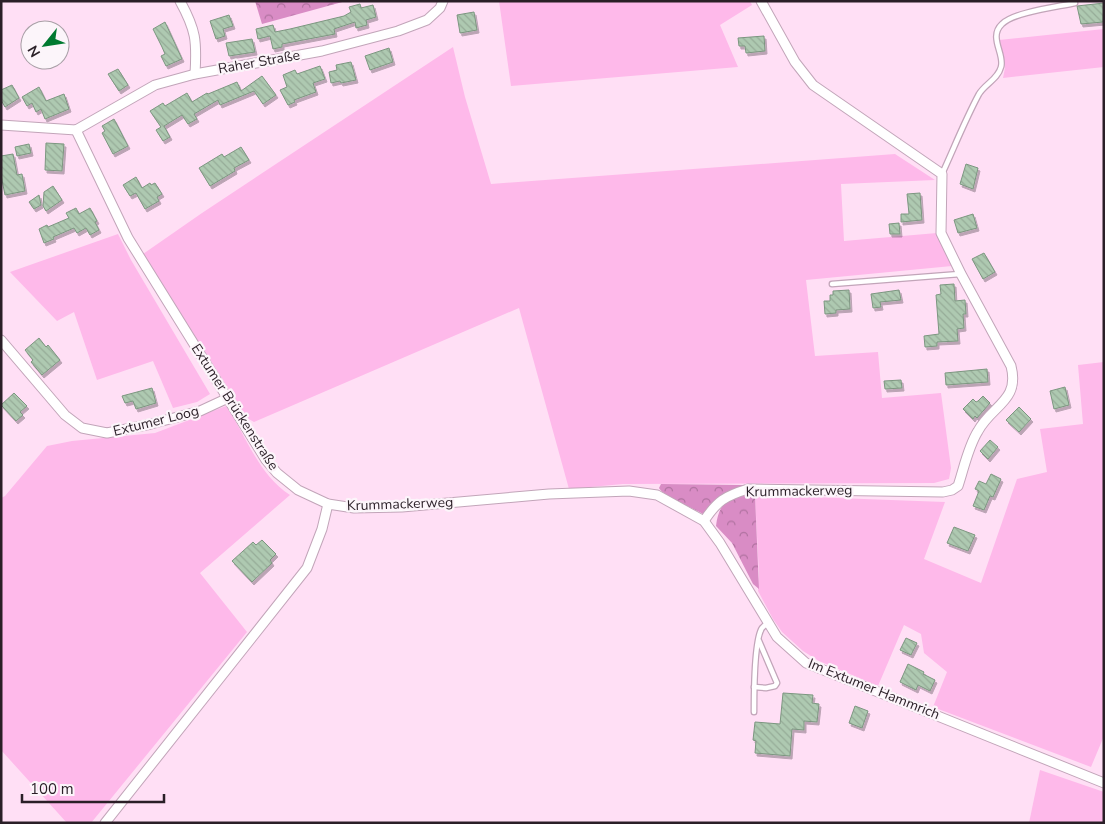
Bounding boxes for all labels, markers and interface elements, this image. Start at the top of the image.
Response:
north arrow [20,20,70,70]
text: N [23,42,45,61]
street label: Raher Straße [217,45,301,79]
street label: Extumer Brückenstraße [187,340,283,474]
street label: Extumer Loog [111,401,201,441]
street label: Krummackerweg [746,481,852,501]
street label: Krummackerweg [346,493,454,515]
street label: Im Extumer Hammrich [805,654,943,724]
scale bar [22,772,165,804]
text: 100 m [30,779,74,799]

